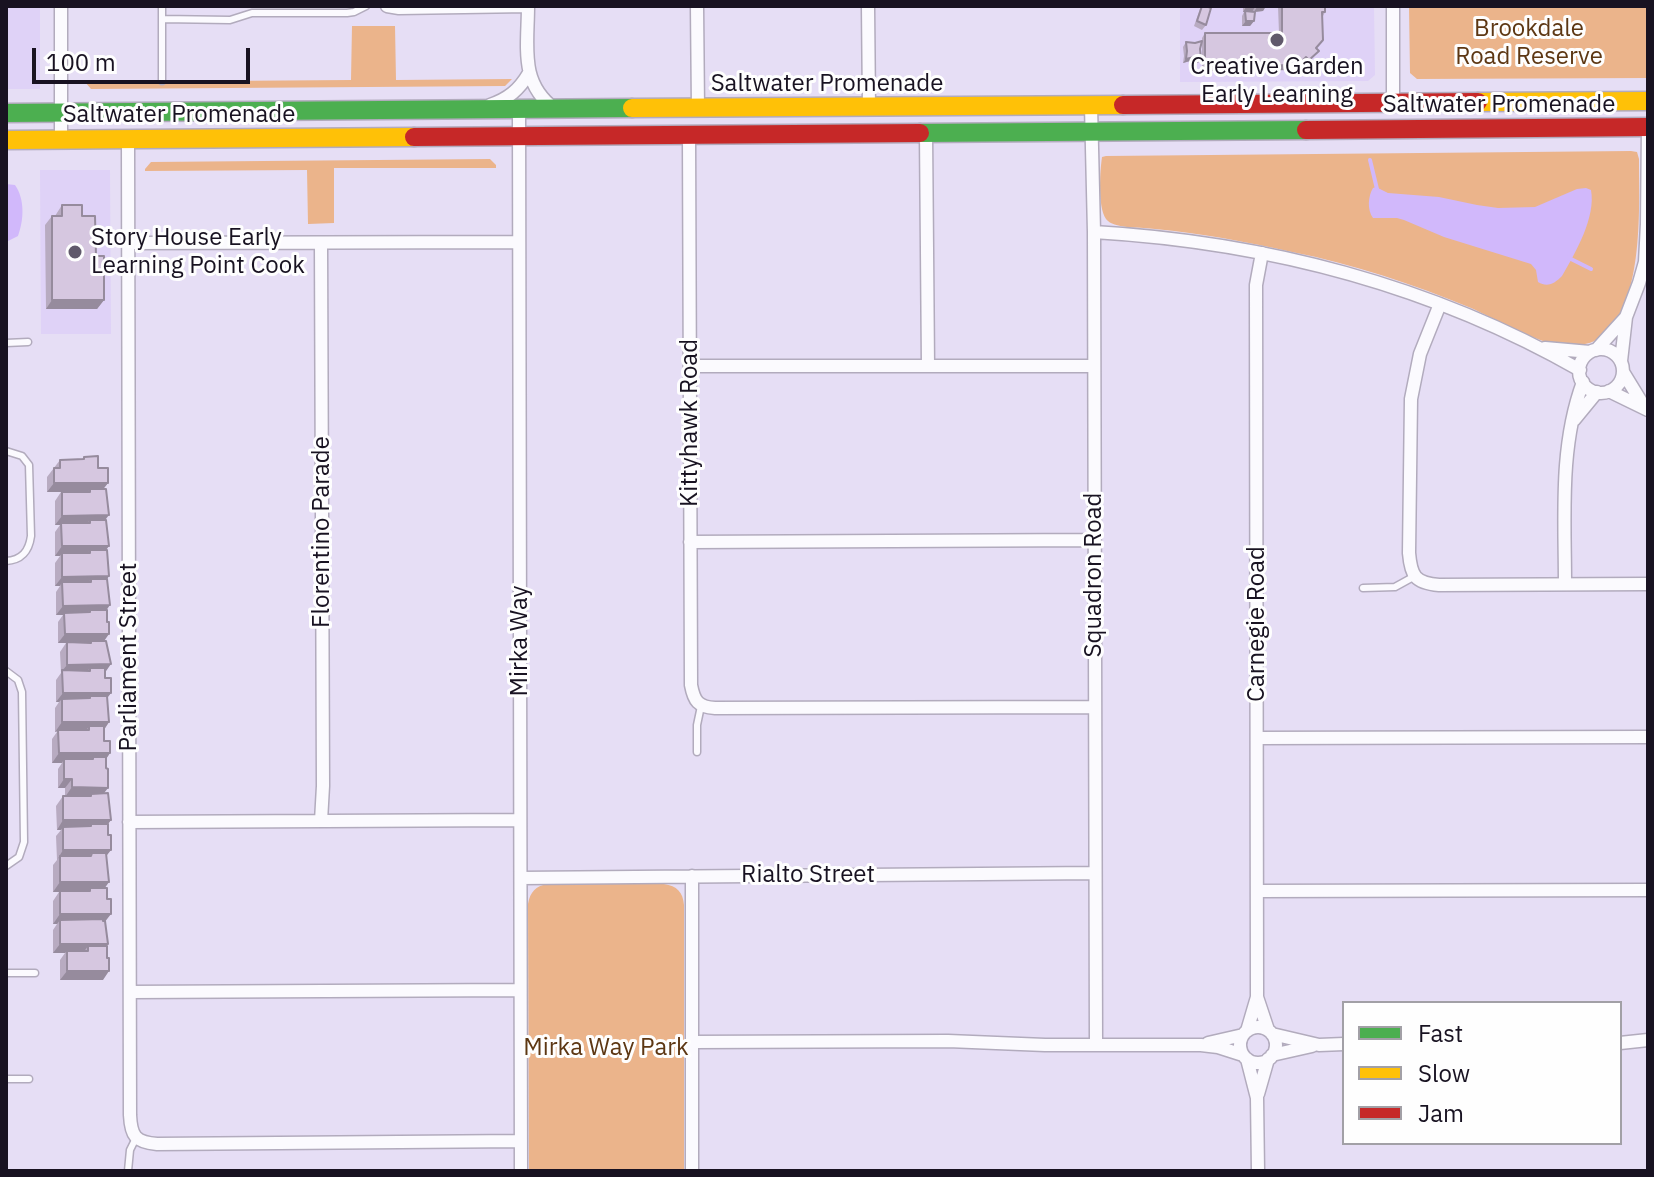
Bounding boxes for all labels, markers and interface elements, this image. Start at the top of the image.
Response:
park label: Brookdale Road Reserve [1455,15,1603,71]
marker: Creative Garden Early Learning [1268,31,1286,49]
scale bar [36,32,254,82]
text: 100 m [46,46,116,78]
place label: Creative Garden Early Learning [1190,53,1364,109]
street label: Saltwater Promenade [711,70,943,98]
street label: Saltwater Promenade [1383,91,1615,119]
street label: Saltwater Promenade [63,101,295,129]
place label: Story House Early Learning Point Cook [91,224,305,280]
marker: Story House Early Learning Point Cook [66,243,84,261]
street label: Kittyhawk Road [676,339,704,507]
street label: Florentino Parade [308,436,336,628]
street label: Squadron Road [1080,493,1108,657]
street label: Carnegie Road [1243,546,1271,702]
street label: Parliament Street [115,563,143,751]
street label: Mirka Way [506,585,534,697]
street label: Rialto Street [741,861,875,889]
legend [1342,1001,1622,1145]
text: Fast [1418,1017,1463,1049]
park label: Mirka Way Park [523,1034,689,1062]
text: Slow [1418,1057,1470,1089]
text: Jam [1418,1097,1464,1129]

